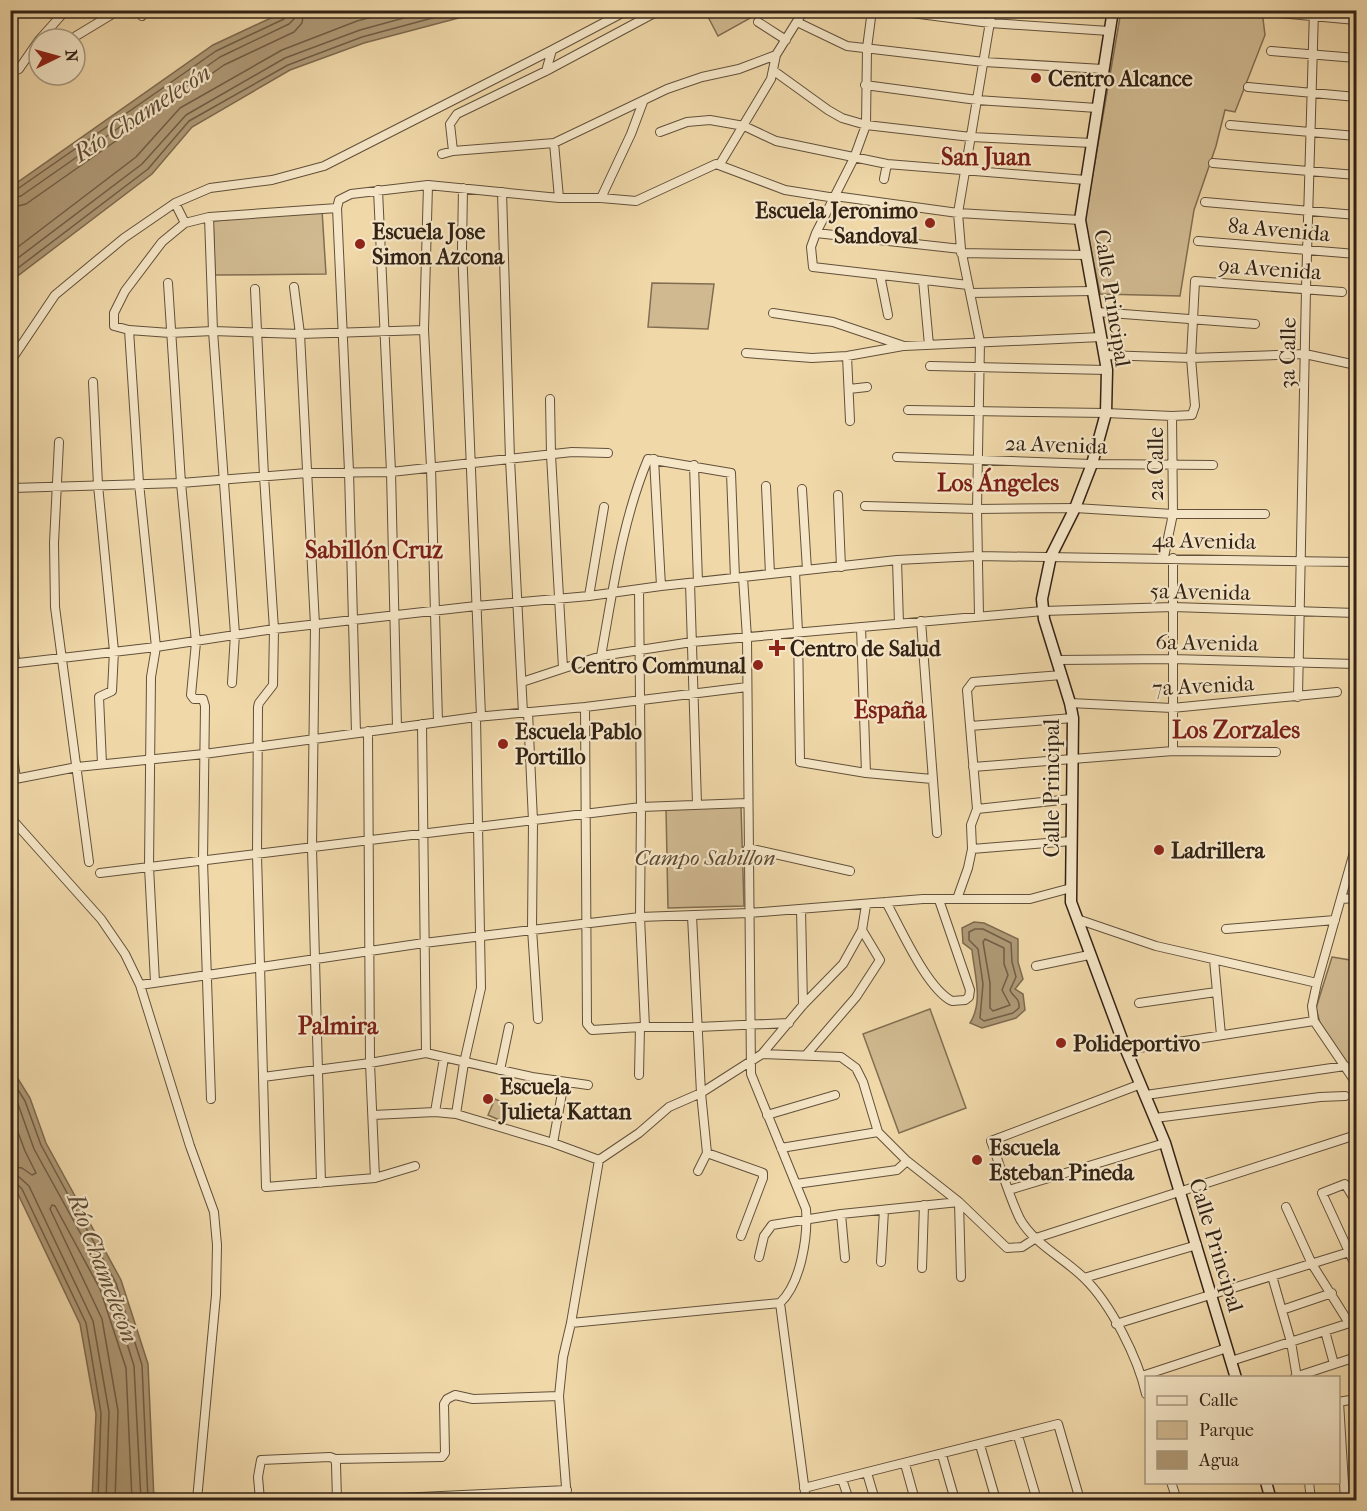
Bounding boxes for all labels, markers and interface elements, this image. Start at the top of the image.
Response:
north arrow [27,27,87,87]
text: N [61,49,82,63]
water label: Río Chamelecón [66,58,216,169]
place label: Centro Alcance [1048,66,1193,92]
marker: Centro Alcance [1029,71,1043,85]
district label: San Juan [941,143,1032,171]
place label: Escuela Jeronimo Sandoval [755,198,919,249]
street label: 8a Avenida [1227,213,1332,247]
marker: Escuela Jeronimo Sandoval [923,216,937,230]
place label: Escuela Jose Simon Azcona [372,219,505,270]
street label: Calle Principal [1088,228,1136,369]
marker: Escuela Jose Simon Azcona [353,237,367,251]
street label: 9a Avenida [1218,252,1323,286]
street label: 3a Calle [1274,317,1302,389]
street label: 2a Calle [1143,427,1169,501]
street label: 2a Avenida [1004,430,1109,460]
district label: Los Ángeles [937,467,1059,497]
street label: 4a Avenida [1152,527,1257,555]
district label: Sabillón Cruz [305,536,443,564]
street label: 5a Avenida [1149,578,1251,606]
street label: 6a Avenida [1155,629,1260,657]
place label: Centro de Salud [790,636,942,662]
marker: Centro de Salud [768,639,786,657]
place label: Centro Communal [571,653,747,679]
marker: Centro Communal [751,658,765,672]
street label: 7a Avenida [1151,670,1255,702]
district label: España [854,696,927,724]
district label: Los Zorzales [1172,716,1300,744]
place label: Escuela Pablo Portillo [515,719,642,770]
street label: Calle Principal [1039,719,1065,857]
marker: Escuela Pablo Portillo [496,737,510,751]
place label: Ladrillera [1171,838,1266,864]
marker: Ladrillera [1152,843,1166,857]
park label: Campo Sabillon [635,845,775,871]
district label: Palmira [298,1012,379,1040]
place label: Polideportivo [1073,1031,1200,1057]
marker: Polideportivo [1054,1036,1068,1050]
place label: Escuela Julieta Kattan [498,1074,632,1125]
marker: Escuela Julieta Kattan [481,1092,495,1106]
place label: Escuela Esteban Pineda [989,1135,1135,1186]
marker: Escuela Esteban Pineda [970,1153,984,1167]
street label: Calle Principal [1183,1175,1249,1315]
water label: Río Chamelecón [61,1187,144,1347]
legend [1145,1376,1340,1484]
text: Calle [1199,1390,1238,1411]
text: Parque [1199,1420,1254,1441]
text: Agua [1198,1450,1240,1471]

